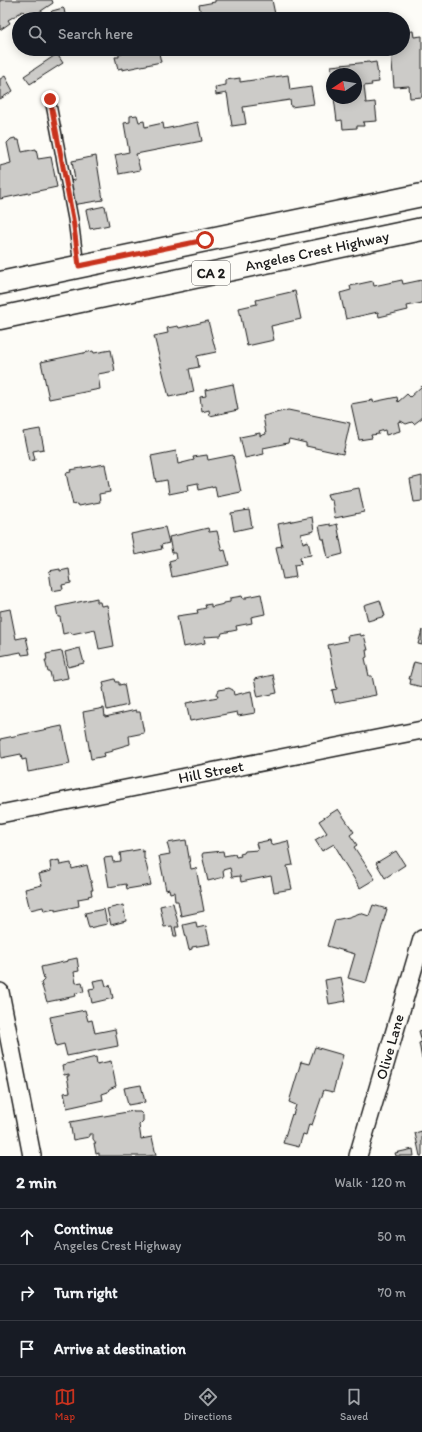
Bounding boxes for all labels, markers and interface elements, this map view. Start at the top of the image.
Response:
search box [12,12,410,56]
icon: search [26,23,48,45]
text: Search here [58,25,133,43]
north arrow [326,68,362,104]
route end [41,90,59,108]
street label: Angeles Crest Highway [243,227,391,275]
route start [196,231,214,249]
road number: CA 2 [192,261,230,285]
street label: Hill Street [177,757,245,787]
street label: Olive Lane [372,1012,408,1082]
text: 2 min [16,1172,56,1192]
text: Walk · 120 m [335,1175,406,1190]
text: Continue [54,1220,113,1238]
icon: ahead [16,1226,38,1248]
text: 50 m [377,1229,406,1244]
text: Angeles Crest Highway [54,1238,181,1253]
icon: right [16,1282,38,1304]
text: Turn right [54,1284,118,1302]
text: 70 m [378,1285,406,1300]
icon: arrive [16,1338,38,1360]
text: Arrive at destination [54,1340,186,1358]
tab: Map [54,1386,76,1423]
tab: Directions [184,1386,232,1423]
tab: Saved [340,1386,368,1423]

